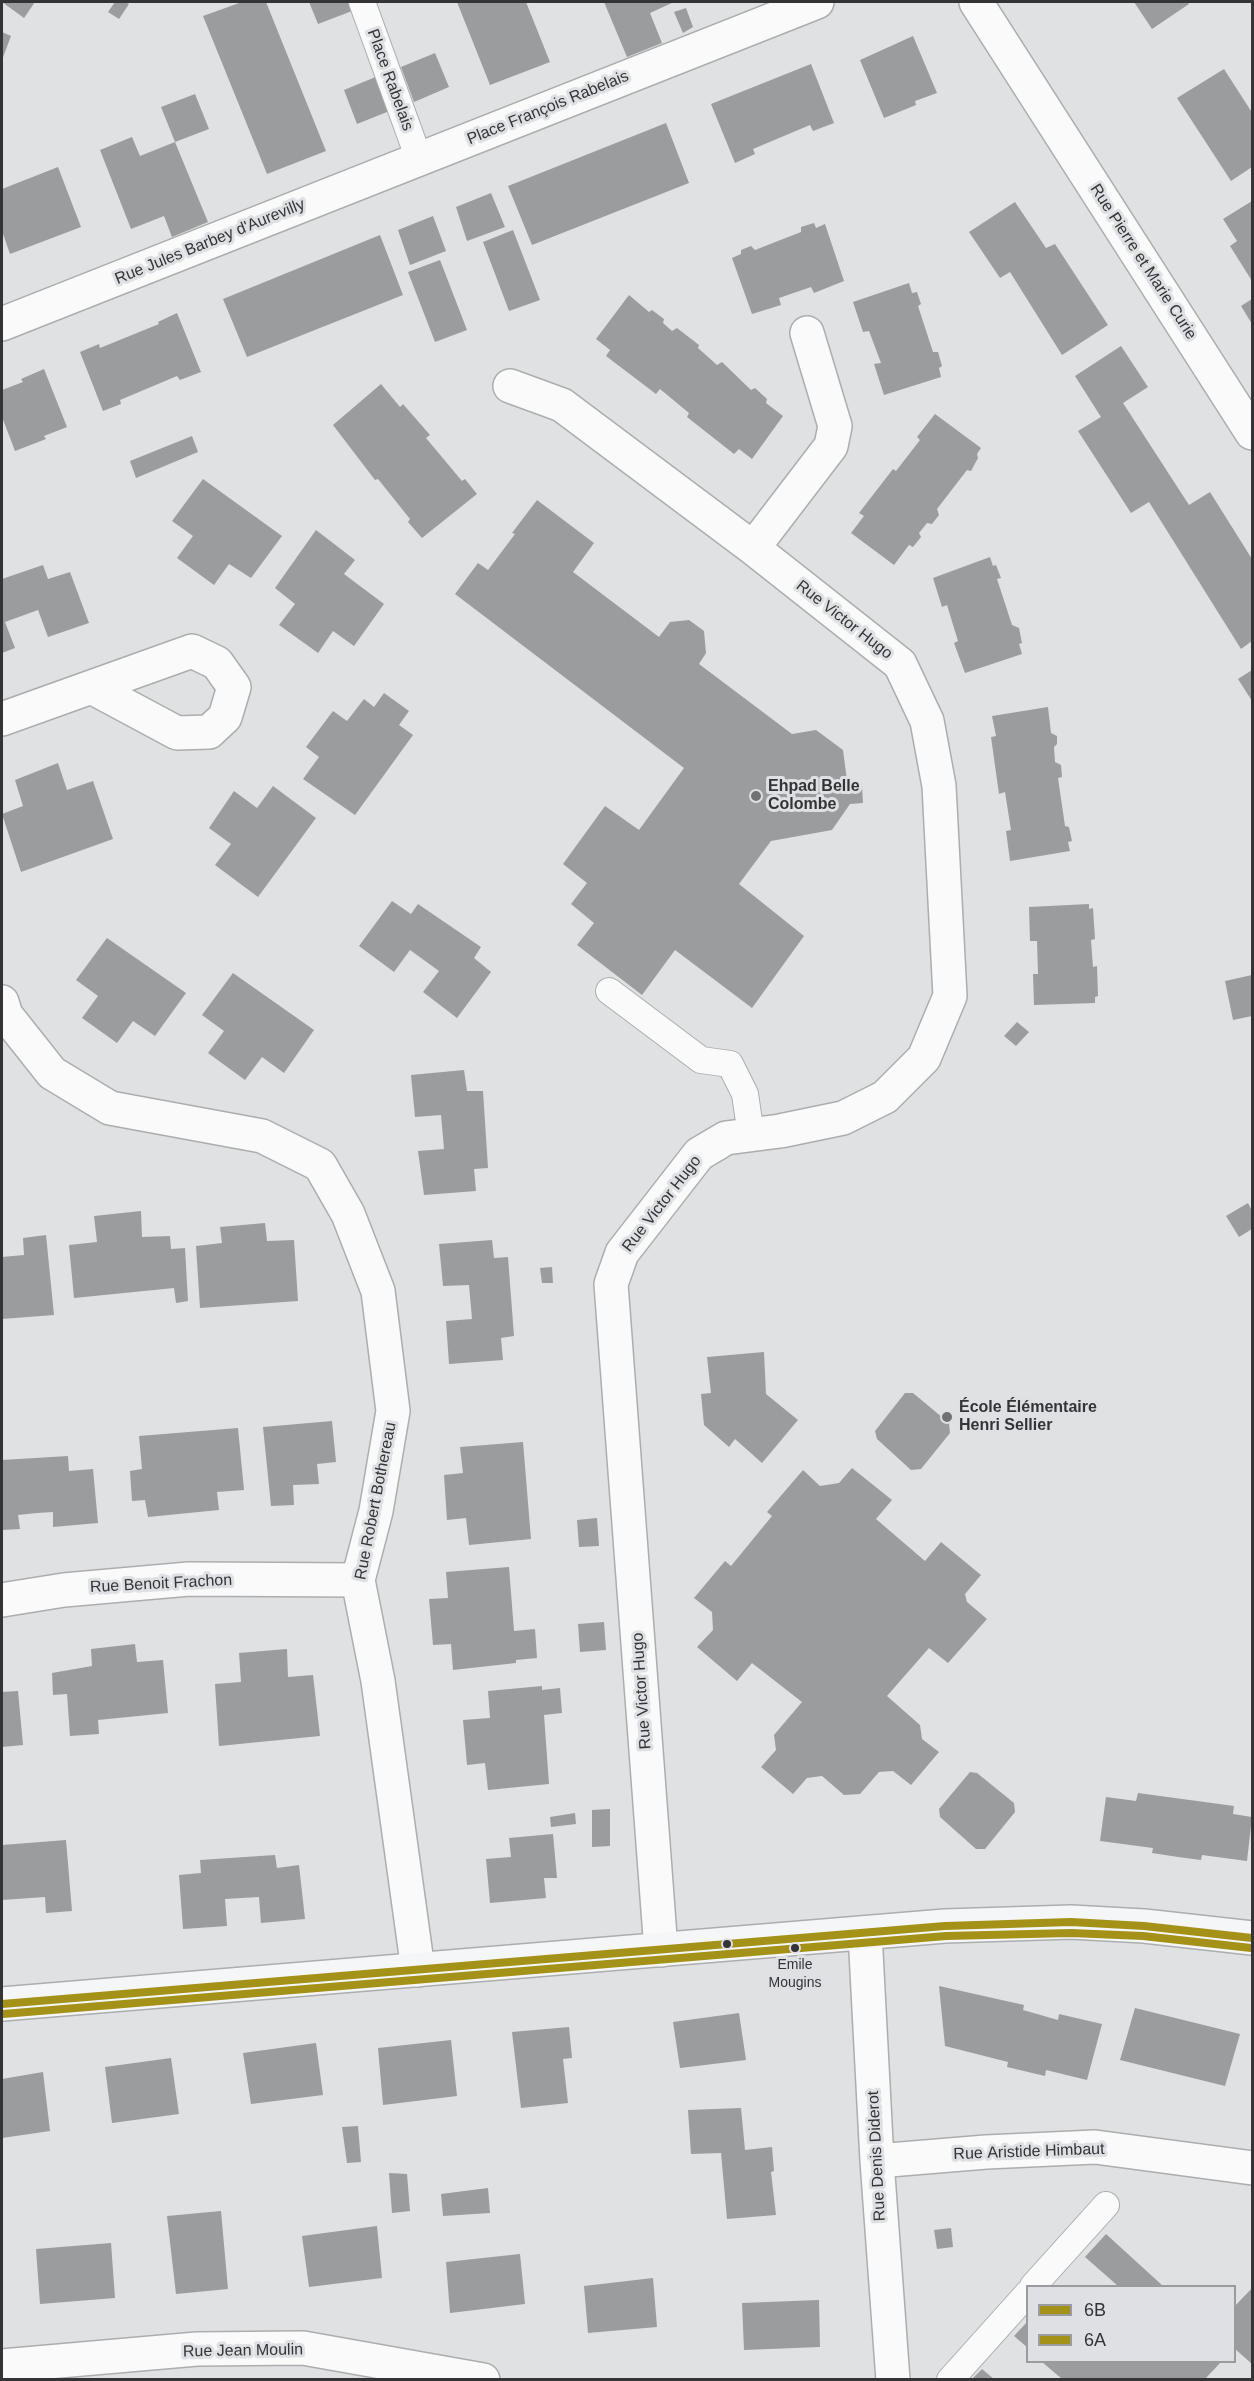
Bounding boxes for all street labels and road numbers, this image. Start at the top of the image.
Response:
street label: Place Rabelais [363,27,417,133]
street label: Place François Rabelais [464,67,632,149]
street label: Rue Pierre et Marie Curie [1086,181,1200,343]
street label: Rue Jules Barbey d'Aurevilly [112,195,308,289]
street label: Rue Victor Hugo [792,576,896,664]
street label: Rue Victor Hugo [618,1152,706,1256]
street label: Rue Robert Bothereau [351,1421,401,1581]
street label: Rue Benoit Frachon [89,1571,233,1597]
street label: Rue Victor Hugo [628,1632,656,1750]
street label: Rue Denis Diderot [864,2090,890,2222]
street label: Rue Aristide Himbaut [953,2140,1105,2164]
street label: Rue Jean Moulin [183,2340,303,2362]

